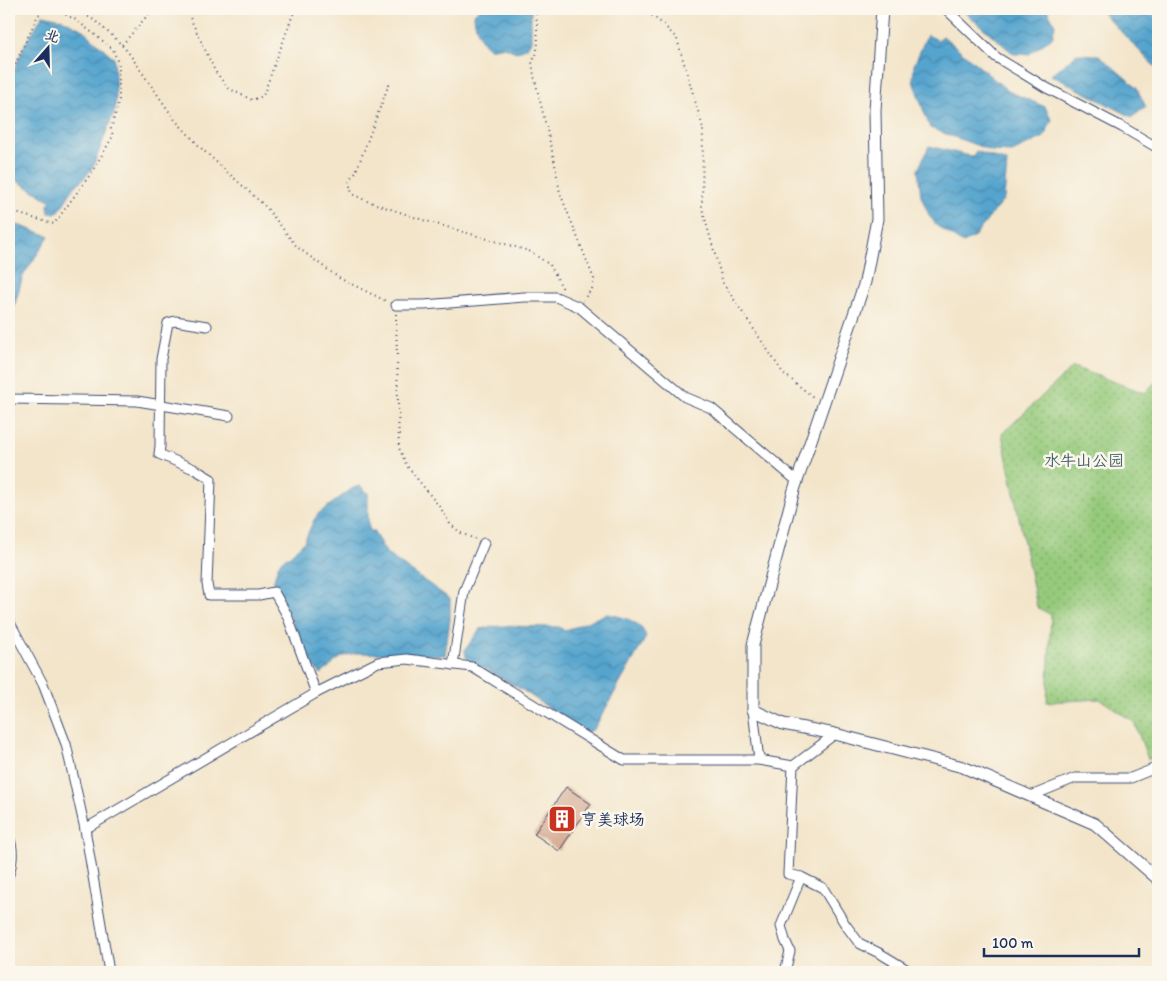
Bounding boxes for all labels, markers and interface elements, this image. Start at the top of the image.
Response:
north arrow [22,22,72,72]
text: 北 [43,26,62,47]
park label: 水牛山公园 [1044,451,1124,470]
building icon: 亨美球场 [547,804,577,834]
place label: 亨美球场 [581,810,645,829]
scale bar [984,926,1140,958]
text: 100 m [992,934,1034,952]

